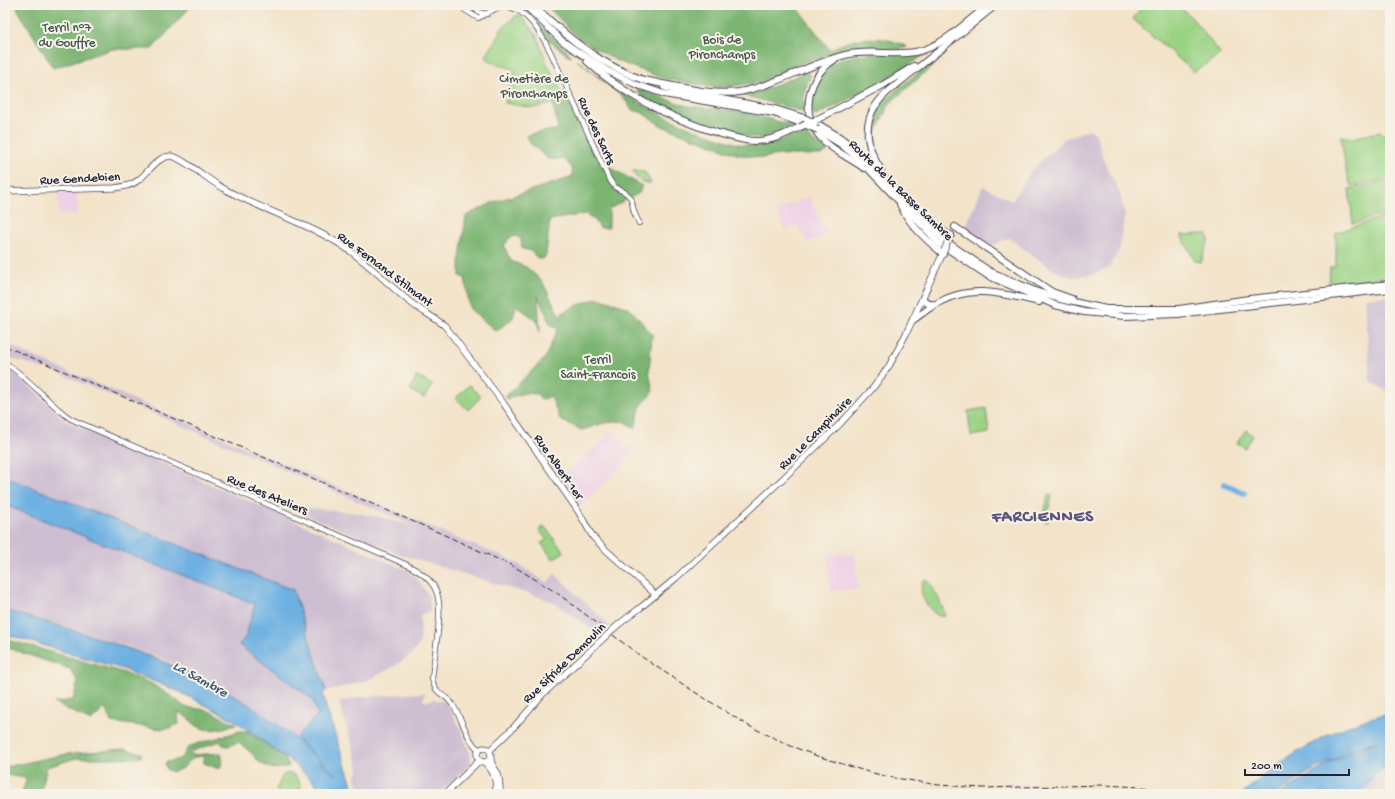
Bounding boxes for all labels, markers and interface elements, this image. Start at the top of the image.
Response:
park label: Terril n°7 du Gouffre [38,21,96,51]
park label: Bois de Pironchamps [688,33,756,63]
park label: Cimetière de Pironchamps [499,72,569,102]
street label: Rue des Sarts [574,95,618,168]
street label: Route de la Basse Sambre [845,137,956,245]
street label: Rue Gendebien [39,170,122,189]
street label: Rue Fernand Stilmant [334,229,437,312]
park label: Terril Saint-Francois [560,353,637,383]
street label: Rue Le Campinaire [776,394,856,474]
street label: Rue Albert 1er [530,432,587,504]
street label: Rue des Ateliers [224,472,311,520]
district label: FARCIENNES [991,508,1094,528]
street label: Rue Sifride Demoulin [520,620,610,707]
water label: La Sambre [169,658,231,703]
scale bar [1245,751,1349,777]
text: 200 m [1251,760,1282,774]

